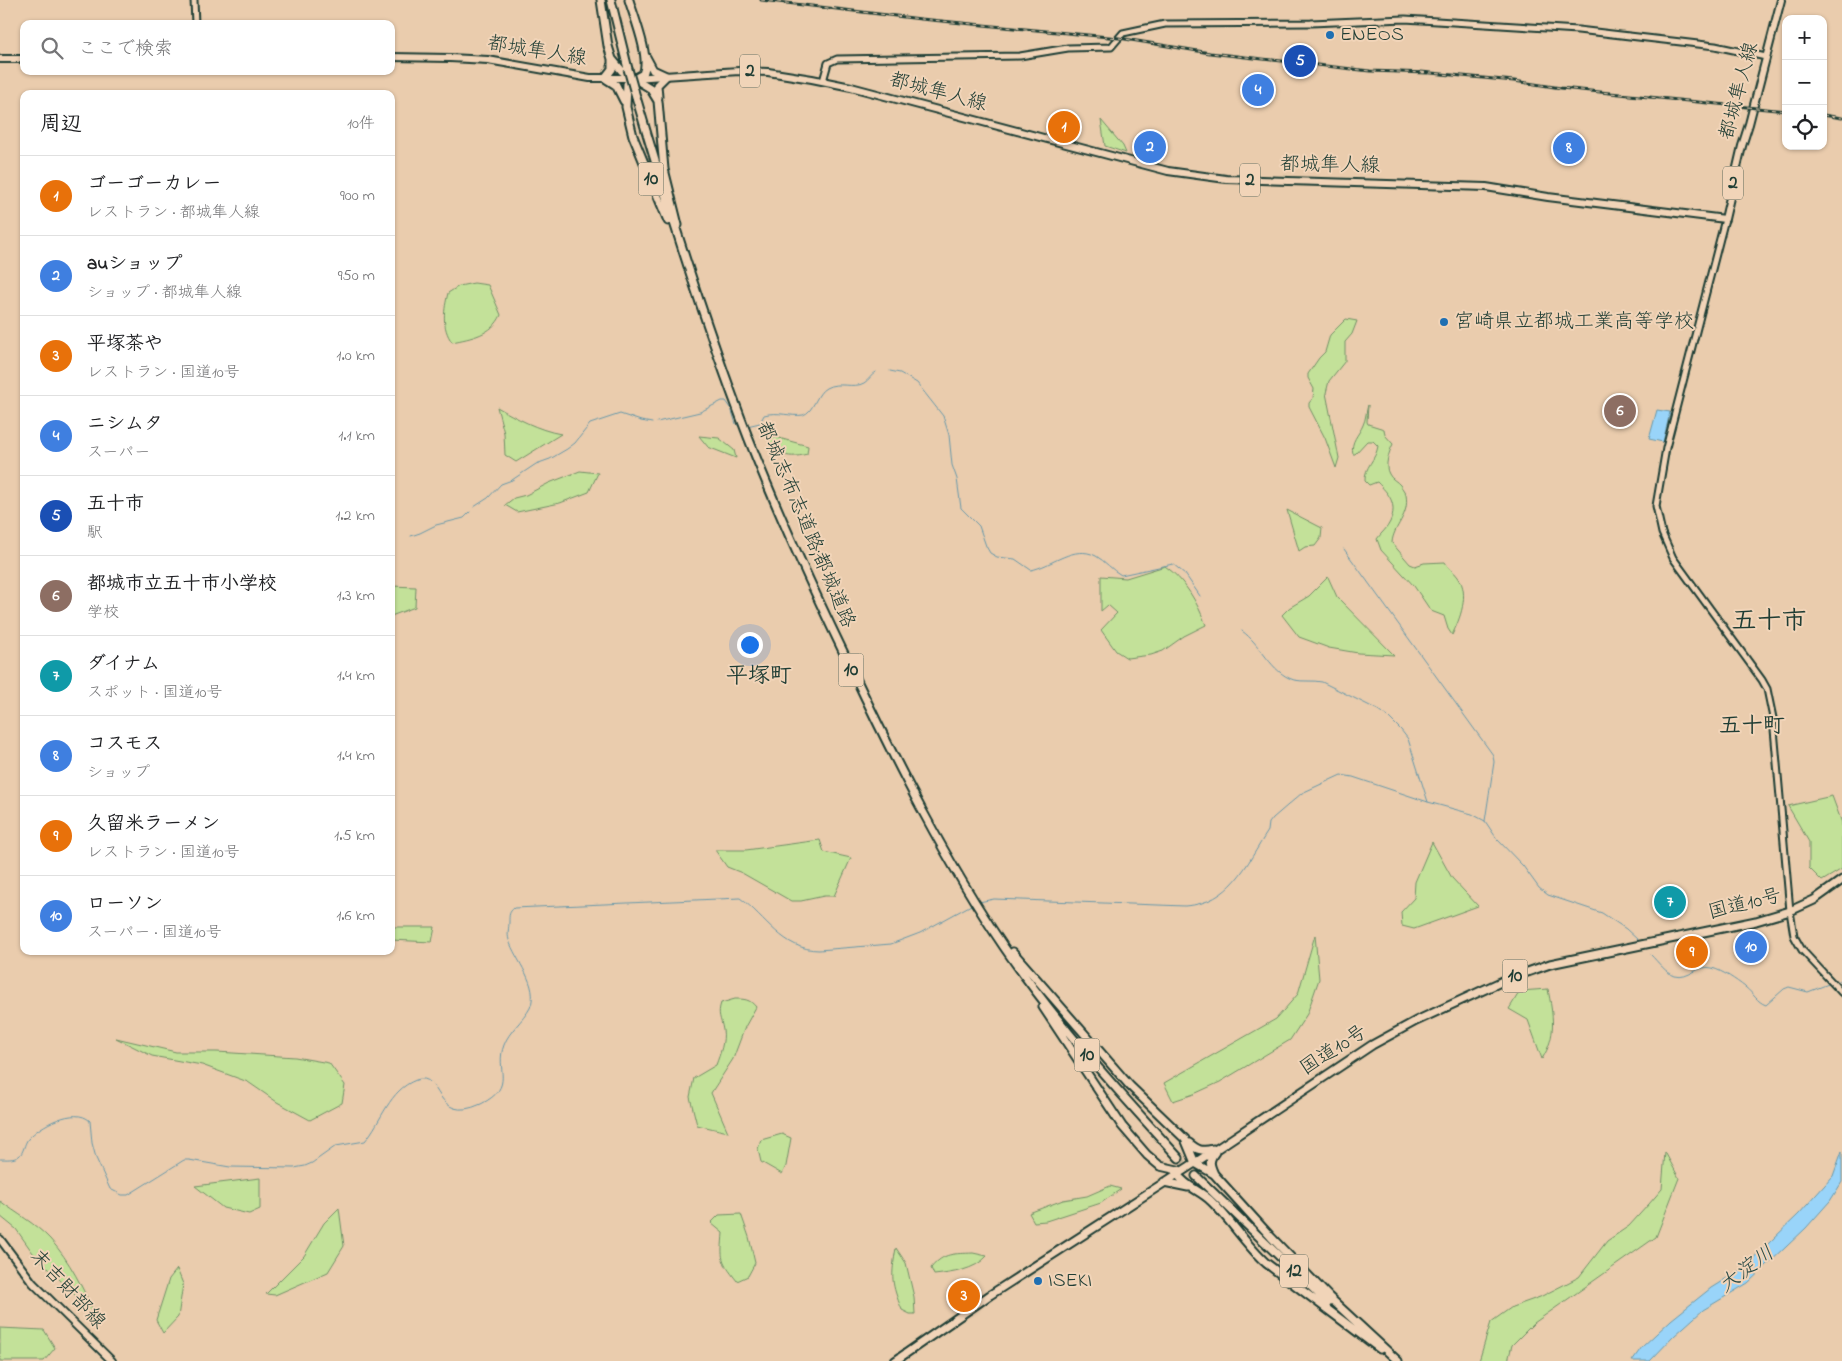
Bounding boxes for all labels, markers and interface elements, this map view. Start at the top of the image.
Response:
map controls [1782,15,1827,150]
button: + [1782,15,1827,60]
search box [20,20,395,75]
place label: ENEOS [1340,21,1404,50]
marker: ENEOS [1324,29,1336,41]
street label: 都城隼人線 [485,30,589,74]
icon: search [38,34,66,62]
text: ここで検索 [78,36,173,63]
street label: 都城隼人線 [1713,39,1767,143]
pin: 5 [1284,42,1316,80]
road number: 2 [740,54,760,88]
button: − [1782,60,1827,105]
street label: 都城隼人線 [886,66,990,120]
pin: 4 [1242,71,1274,109]
button: locate [1782,105,1827,150]
pin: 1 [1048,108,1080,146]
text: 周辺 [40,110,82,140]
text: 10件 [347,112,375,136]
pin: 2 [1134,128,1166,166]
pin: 8 [1553,129,1585,167]
street label: 都城隼人線 [1280,151,1380,181]
road number: 10 [638,162,664,195]
road number: 2 [1240,164,1260,196]
road number: 2 [1723,167,1743,200]
text: ゴーゴーカレー [87,171,221,198]
text: 1 [53,184,59,208]
text: 900 m [340,184,375,208]
text: レストラン · 都城隼人線 [87,201,260,225]
text: auショップ [87,251,183,278]
text: 2 [52,264,60,288]
text: 950 m [338,264,375,288]
text: ショップ · 都城隼人線 [87,281,242,305]
place label: 宮崎県立都城工業高等学校 [1454,308,1694,337]
marker: 宮崎県立都城工業高等学校 [1438,316,1450,328]
text: 平塚茶や [87,331,163,358]
text: 3 [53,344,59,368]
text: 1.0 km [336,344,375,368]
text: レストラン · 国道10号 [87,361,240,385]
pin: 6 [1604,392,1636,430]
text: ニシムタ [87,411,163,438]
street label: 都城志布志道路;都城道路 [748,417,862,633]
text: 4 [53,424,59,448]
text: 1.1 km [338,424,375,448]
text: スーパー [87,441,150,465]
text: 五十市 [87,491,144,518]
text: 5 [51,504,61,528]
text: 1.2 km [335,504,375,528]
text: 駅 [87,521,103,545]
text: 都城市立五十市小学校 [87,571,277,598]
text: 6 [52,584,60,608]
text: 1.3 km [337,584,375,608]
text: 学校 [87,601,119,625]
district label: 五十市 [1731,604,1807,640]
your location [737,632,763,658]
text: ダイナム [87,651,160,678]
road number: 10 [838,654,864,686]
district label: 平塚町 [726,661,792,693]
text: 7 [53,664,59,688]
text: 1.4 km [337,664,375,688]
text: スポット · 国道10号 [87,681,222,705]
district label: 五十町 [1719,711,1785,743]
text: コスモス [87,731,162,758]
text: 8 [53,744,59,768]
text: 1.4 km [337,744,375,768]
text: ショップ [87,761,150,785]
text: 久留米ラーメン [87,811,220,838]
text: 9 [54,824,58,848]
text: 1.5 km [334,824,375,848]
text: レストラン · 国道10号 [87,841,240,865]
street label: 国道10号 [1705,882,1785,928]
pin: 7 [1654,883,1686,921]
text: ローソン [87,891,163,918]
text: 10 [50,904,62,928]
text: 1.6 km [336,904,375,928]
text: スーパー · 国道10号 [87,921,222,945]
pin: 10 [1735,928,1767,966]
pin: 9 [1676,933,1708,971]
road number: 10 [1502,959,1528,992]
street label: 国道10号 [1295,1018,1373,1084]
road number: 10 [1074,1038,1100,1072]
water label: 大淀川 [1713,1239,1781,1301]
street label: 末吉財部線 [22,1244,112,1336]
road number: 12 [1280,1254,1308,1288]
place label: ISEKI [1048,1267,1092,1296]
marker: ISEKI [1032,1275,1044,1287]
pin: 3 [948,1277,980,1315]

